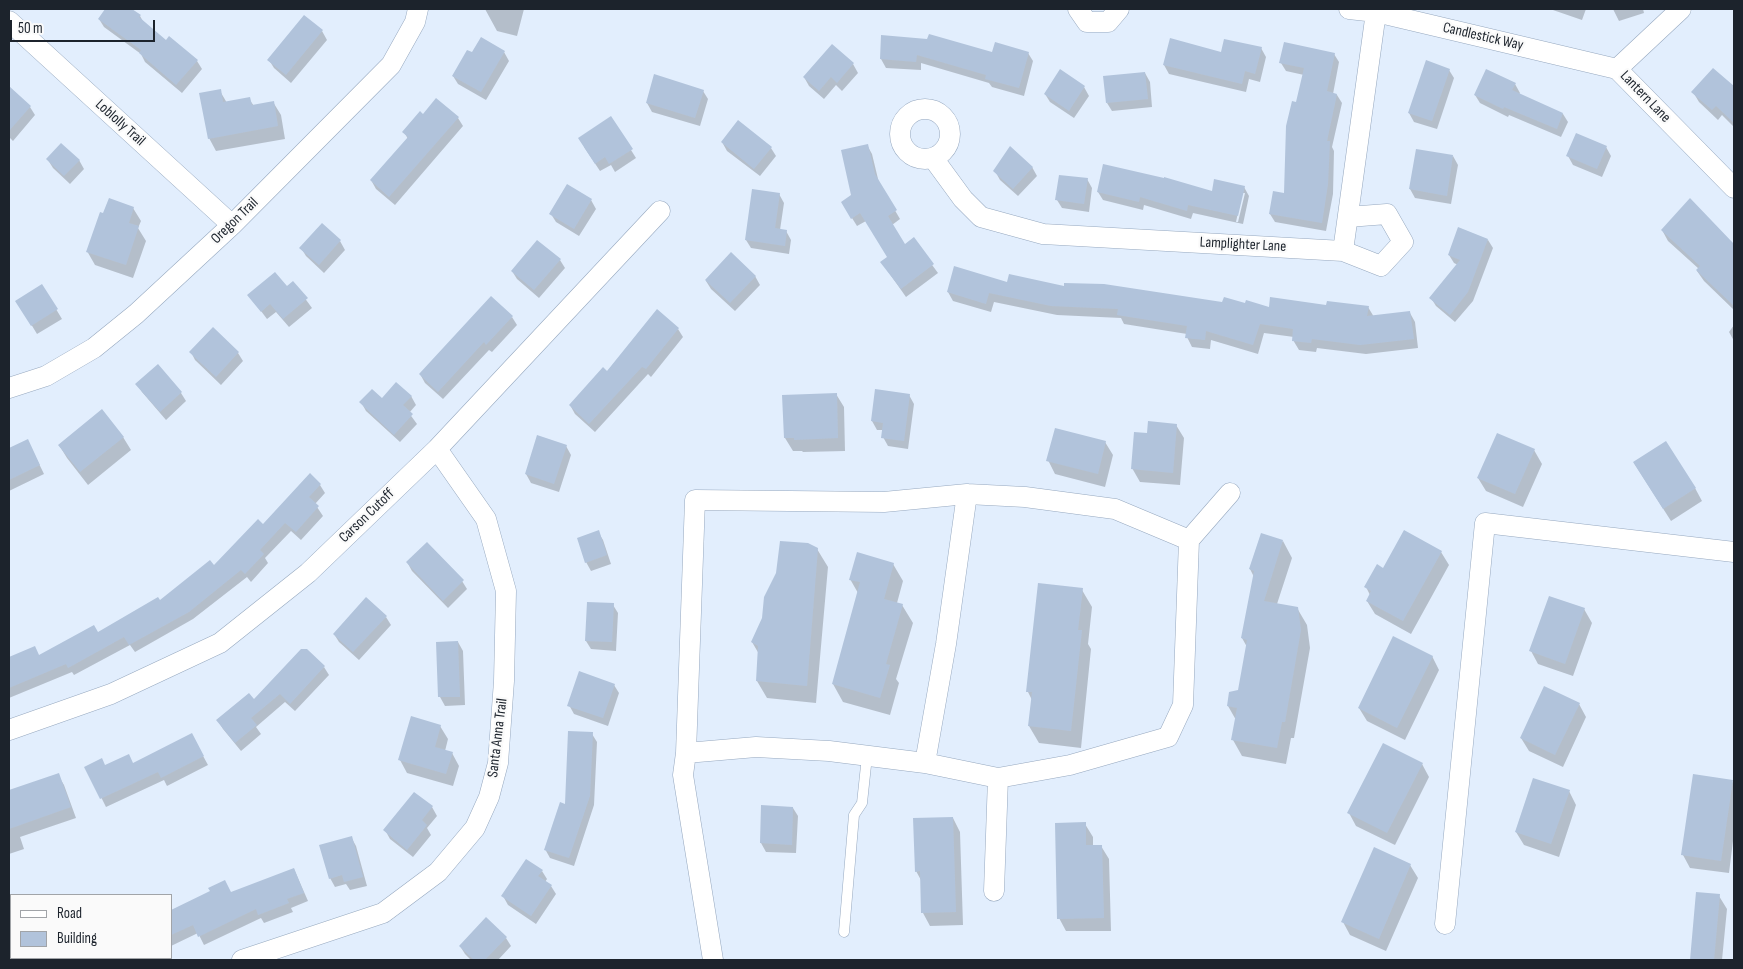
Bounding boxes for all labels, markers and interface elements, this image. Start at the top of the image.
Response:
scale bar [12,10,158,42]
text: 50 m [18,19,43,38]
street label: Candlestick Way [1441,19,1525,55]
street label: Lantern Lane [1616,67,1674,127]
street label: Loblolly Trail [91,96,149,150]
street label: Oregon Trail [208,194,262,248]
street label: Lamplighter Lane [1199,234,1287,256]
street label: Carson Cutoff [336,485,398,547]
street label: Santa Anna Trail [484,697,512,779]
legend [10,894,172,959]
text: Road [57,904,82,923]
text: Building [57,929,97,948]

